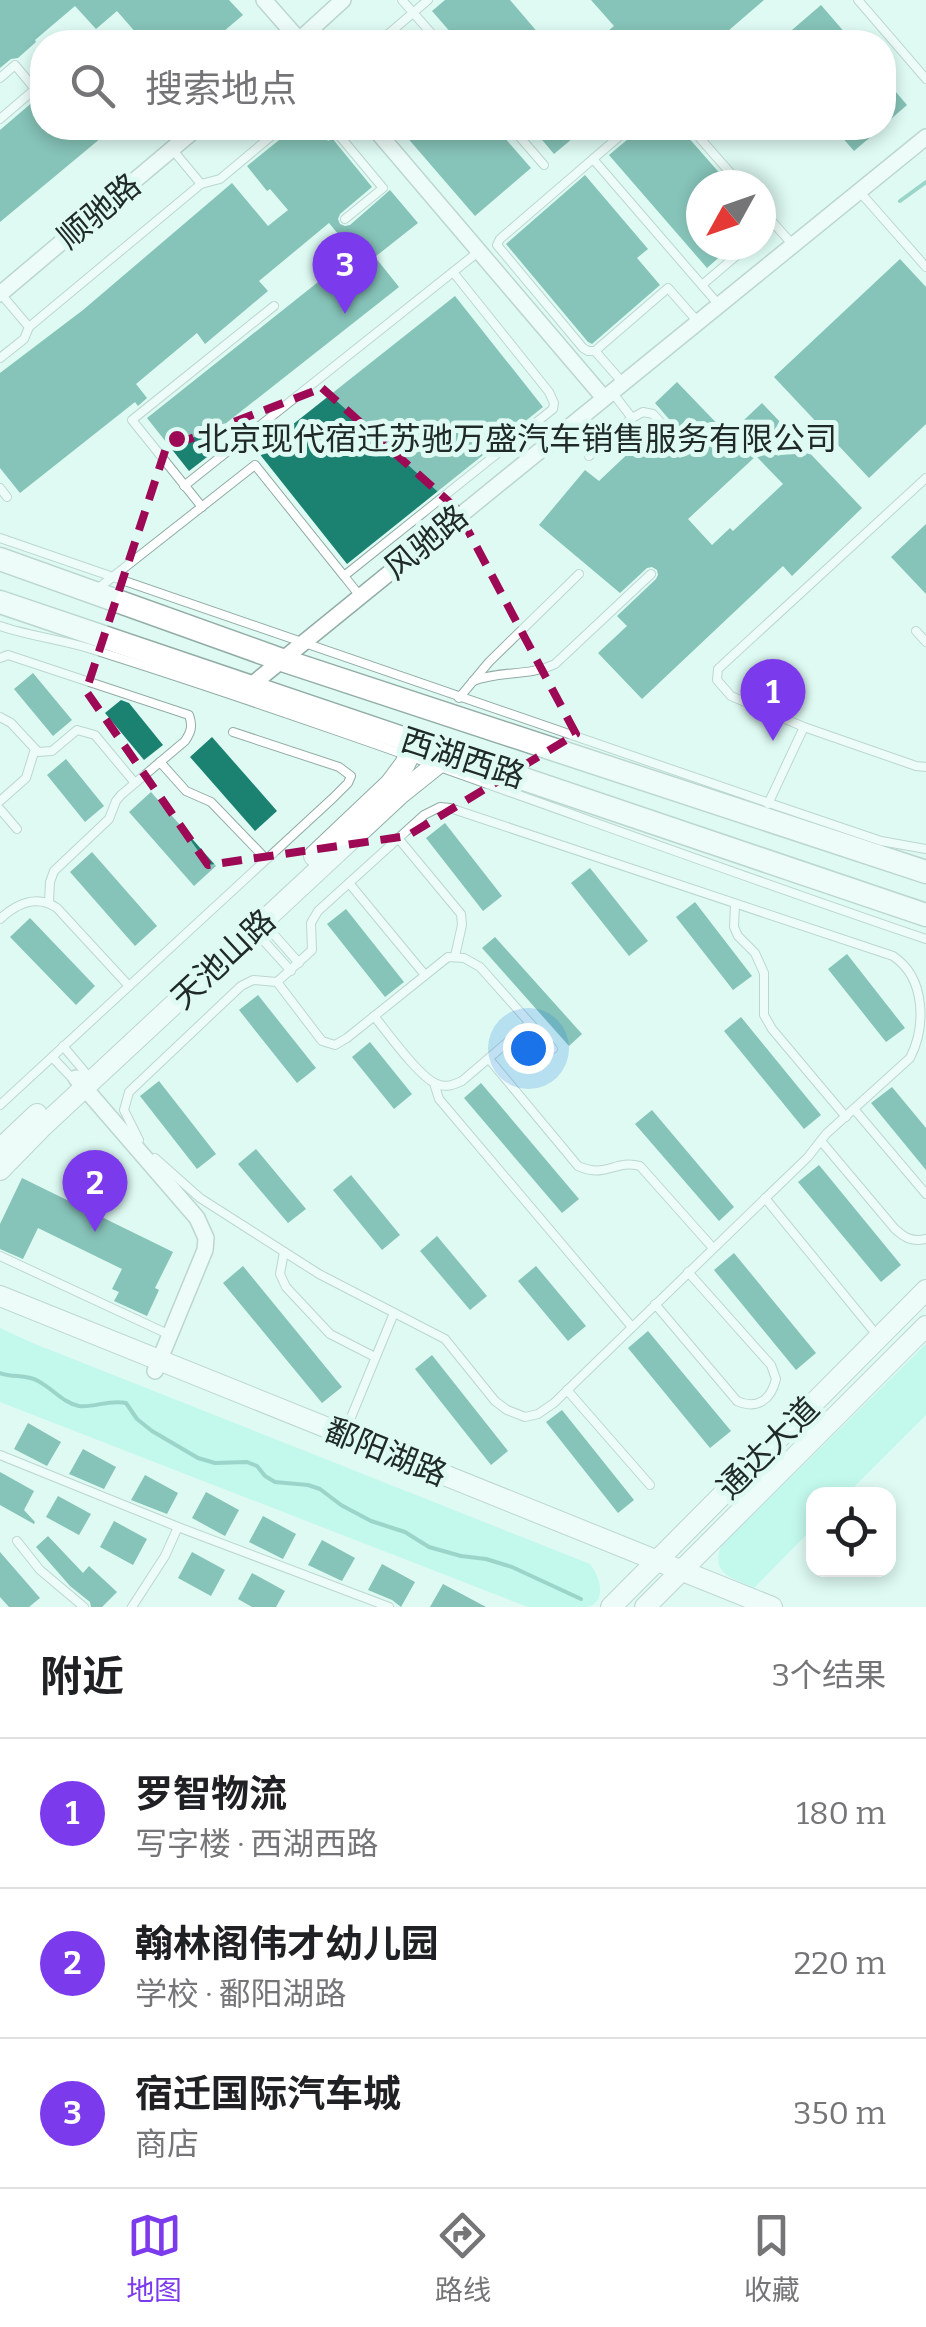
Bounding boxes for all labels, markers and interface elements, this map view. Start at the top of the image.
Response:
search box [30,30,896,140]
icon: search [65,58,120,113]
text: 搜索地点 [145,66,297,112]
street label: 顺驰路 [50,166,148,256]
north arrow [686,170,776,260]
pin: 3 [312,232,378,314]
place label: 北京现代宿迁苏驰万盛汽车销售服务有限公司 [197,420,837,458]
marker: 北京现代宿迁苏驰万盛汽车销售服务有限公司 [166,428,188,450]
street label: 风驰路 [377,497,475,587]
pin: 1 [740,658,806,741]
street label: 西湖西路 [396,720,530,796]
street label: 天池山路 [163,901,283,1017]
your location [503,1023,554,1074]
pin: 2 [62,1150,128,1232]
street label: 通达大道 [709,1389,827,1507]
street label: 鄱阳湖路 [320,1410,452,1494]
map controls [806,1487,896,1577]
button: locate [806,1487,896,1577]
text: 附近 [40,1652,124,1702]
text: 3个结果 [772,1656,886,1694]
text: 罗智物流 [135,1771,287,1817]
text: 1 [66,1794,79,1832]
text: 180 m [796,1794,886,1832]
text: 写字楼 · 西湖西路 [135,1825,379,1863]
text: 翰林阁伟才幼儿园 [135,1921,439,1967]
text: 2 [63,1944,82,1982]
text: 220 m [794,1944,886,1982]
text: 学校 · 鄱阳湖路 [135,1975,347,2013]
text: 宿迁国际汽车城 [135,2071,401,2117]
text: 3 [63,2094,82,2132]
text: 350 m [793,2094,886,2132]
text: 商店 [135,2125,199,2163]
tab: 地图 [126,2208,182,2308]
tab: 路线 [435,2208,491,2308]
tab: 收藏 [744,2208,800,2308]

